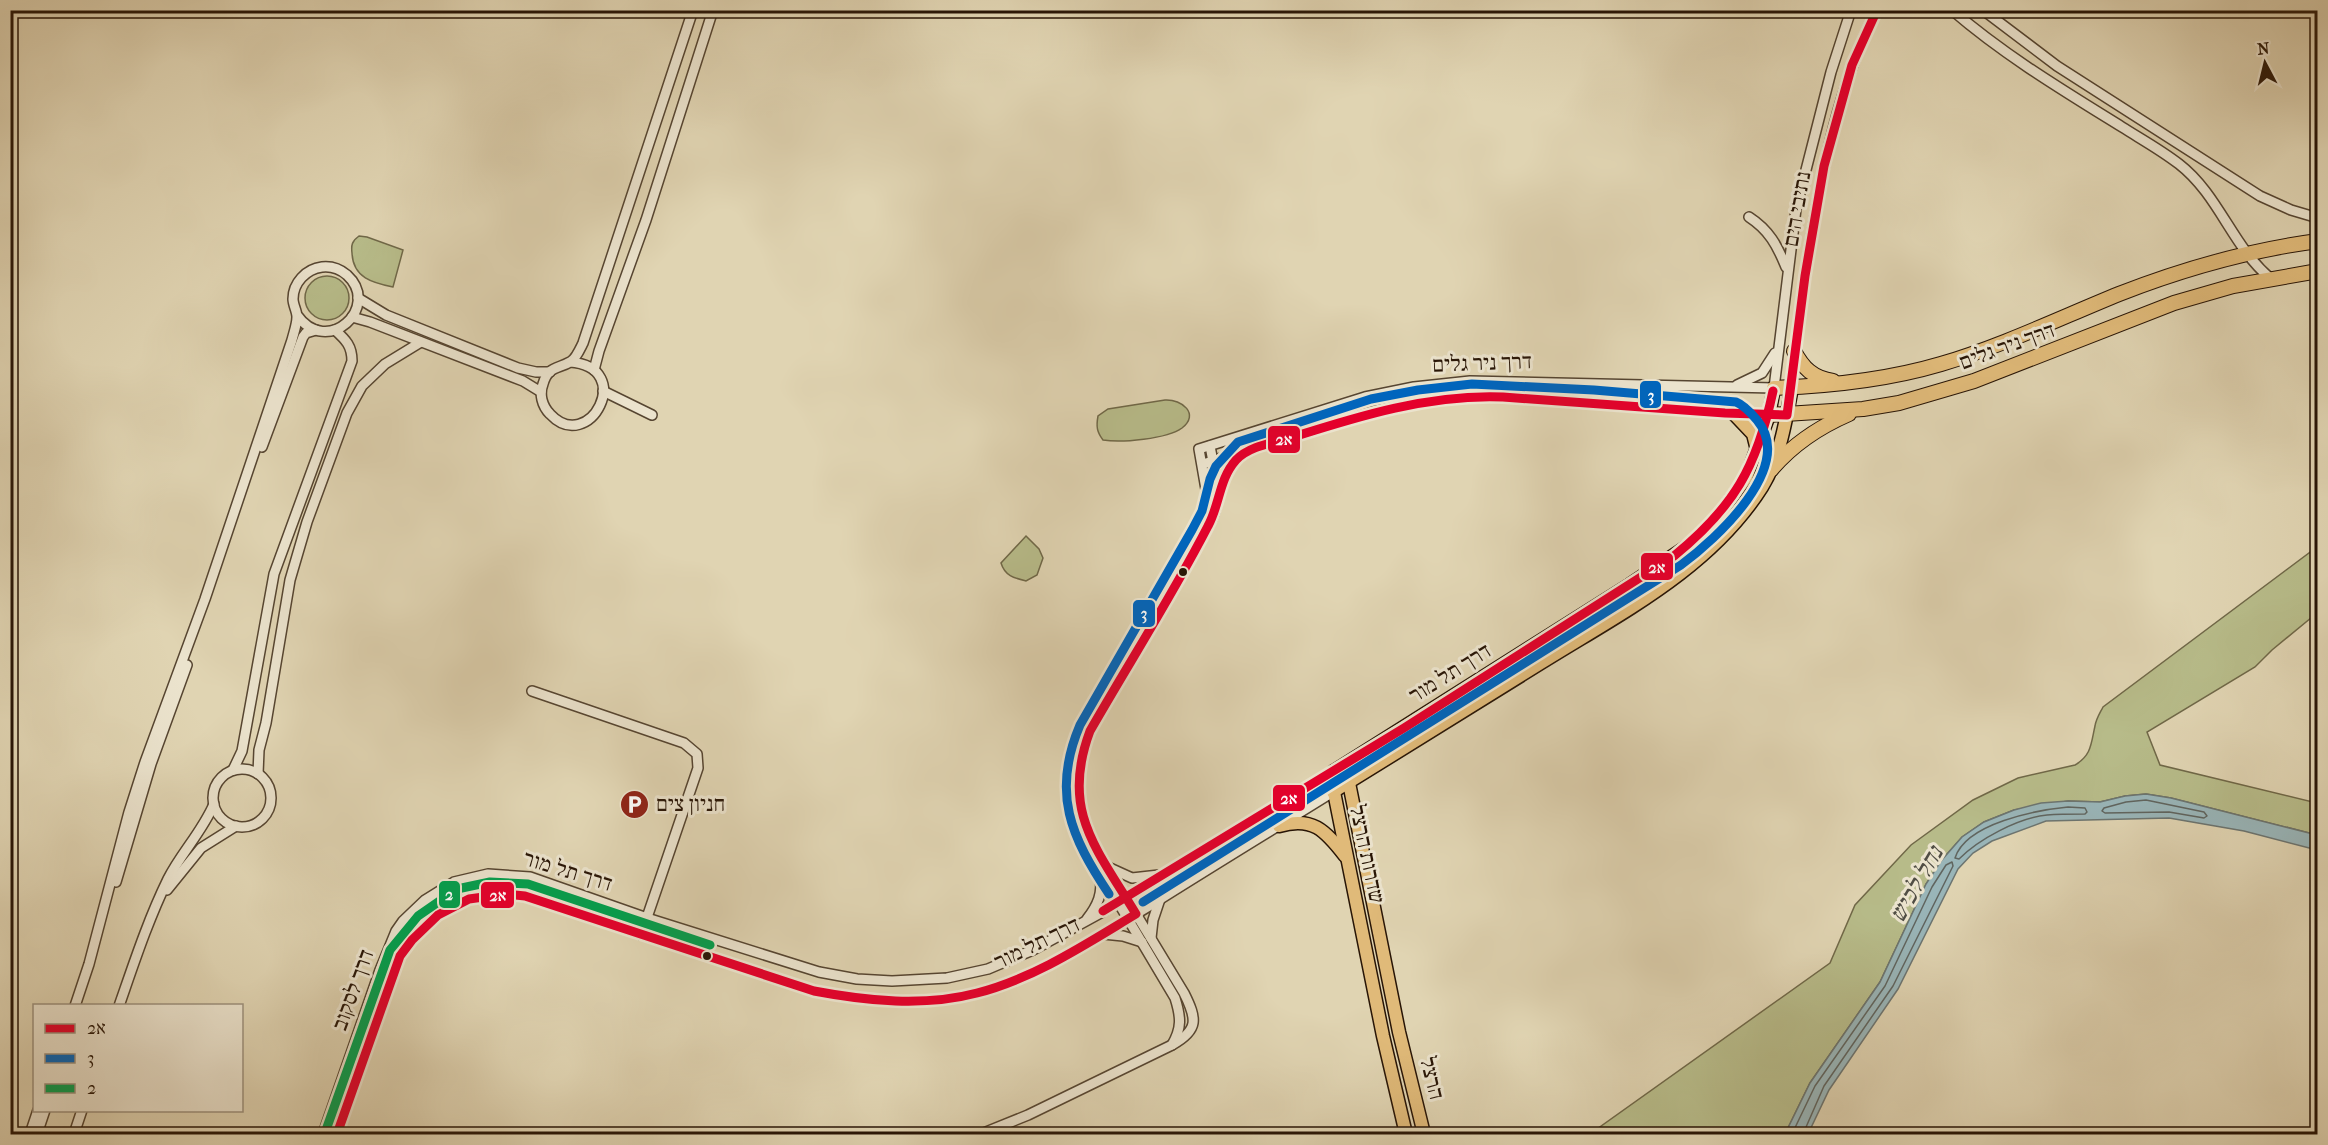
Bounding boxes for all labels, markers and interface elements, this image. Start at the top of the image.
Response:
north arrow [2235,33,2295,93]
text: N [2256,38,2271,59]
street label: נתיבי הים [1778,169,1816,249]
street label: דרך ניר גלים [1956,317,2058,375]
street label: דרך ניר גלים [1432,348,1532,378]
line badge: 3 [1639,380,1662,409]
text: 3 [1648,386,1654,406]
line badge: 2א [1267,425,1301,454]
text: 2א [1276,430,1293,449]
line badge: 2א [1640,552,1674,581]
text: 2א [1649,558,1666,577]
unlabelled marker [1177,566,1189,578]
line badge: 3 [1132,599,1156,628]
text: 3 [1141,604,1147,624]
street label: דרך תל מור [1404,638,1496,708]
line badge: 2א [1272,784,1306,812]
parking icon: חניון צים [619,788,651,820]
text: 2א [1281,789,1298,808]
place label: חניון צים [656,791,725,817]
street label: שדרות הרצל [1344,802,1390,906]
water label: נחל לכיש [1883,840,1950,927]
street label: דרך תל מור [520,845,616,897]
line badge: 2 [438,880,461,909]
line badge: 2א [480,881,515,909]
text: 2 [445,885,453,904]
text: 2א [490,886,507,905]
street label: דרך תל מור [990,911,1084,975]
street label: דרך לסקוב [326,946,380,1034]
unlabelled marker [701,950,713,962]
legend [33,1004,243,1112]
text: 2א [87,1018,106,1039]
text: 3 [87,1048,94,1069]
street label: הרצל [1414,1054,1450,1102]
text: 2 [87,1078,96,1099]

